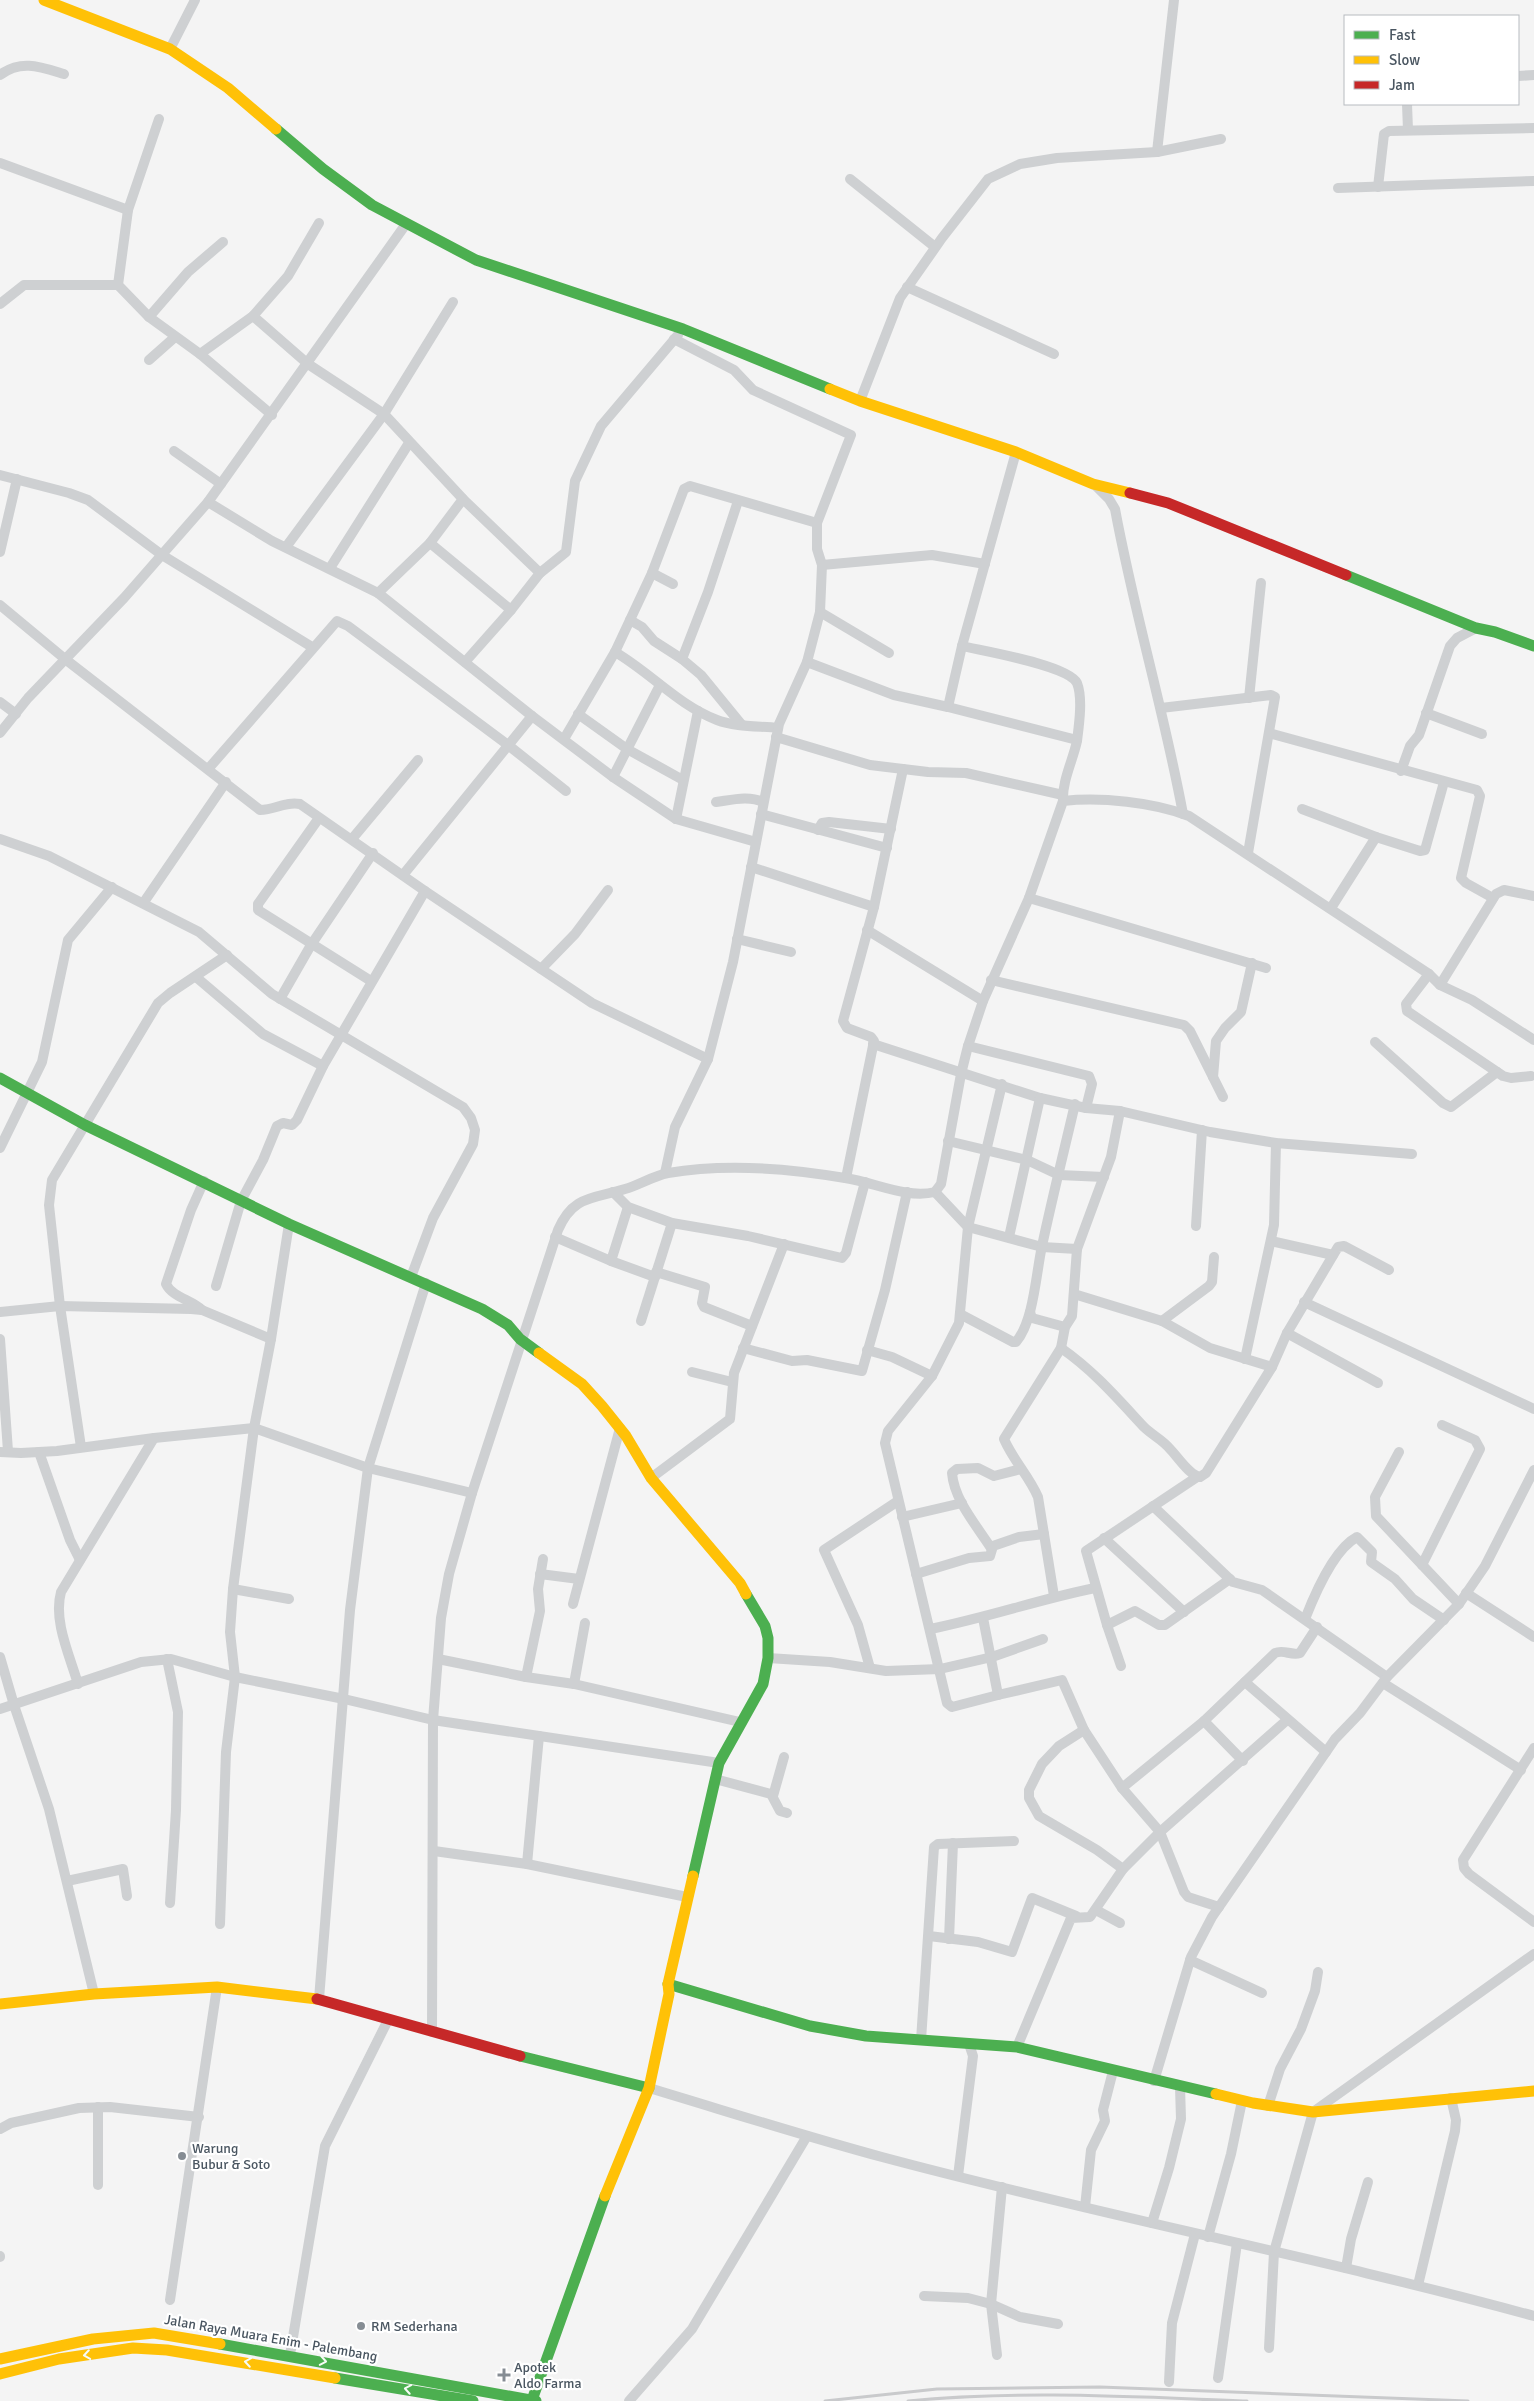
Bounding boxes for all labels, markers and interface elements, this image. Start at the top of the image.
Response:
legend [1344,15,1519,105]
text: Fast [1389,26,1416,44]
text: Slow [1389,51,1420,69]
text: Jam [1389,76,1415,94]
place label: Warung Bubur & Soto [192,2140,270,2173]
marker: Warung Bubur & Soto [176,2150,188,2162]
street label: Jalan Raya Muara Enim - Palembang [163,2311,379,2365]
place label: RM Sederhana [371,2318,458,2335]
marker: RM Sederhana [355,2320,367,2332]
one-way arrow [82,2349,91,2359]
one-way arrow [318,2356,327,2366]
one-way arrow [243,2358,252,2368]
place label: Apotek Aldo Farma [514,2359,582,2392]
marker: Apotek Aldo Farma [498,2369,510,2381]
one-way arrow [404,2385,412,2395]

